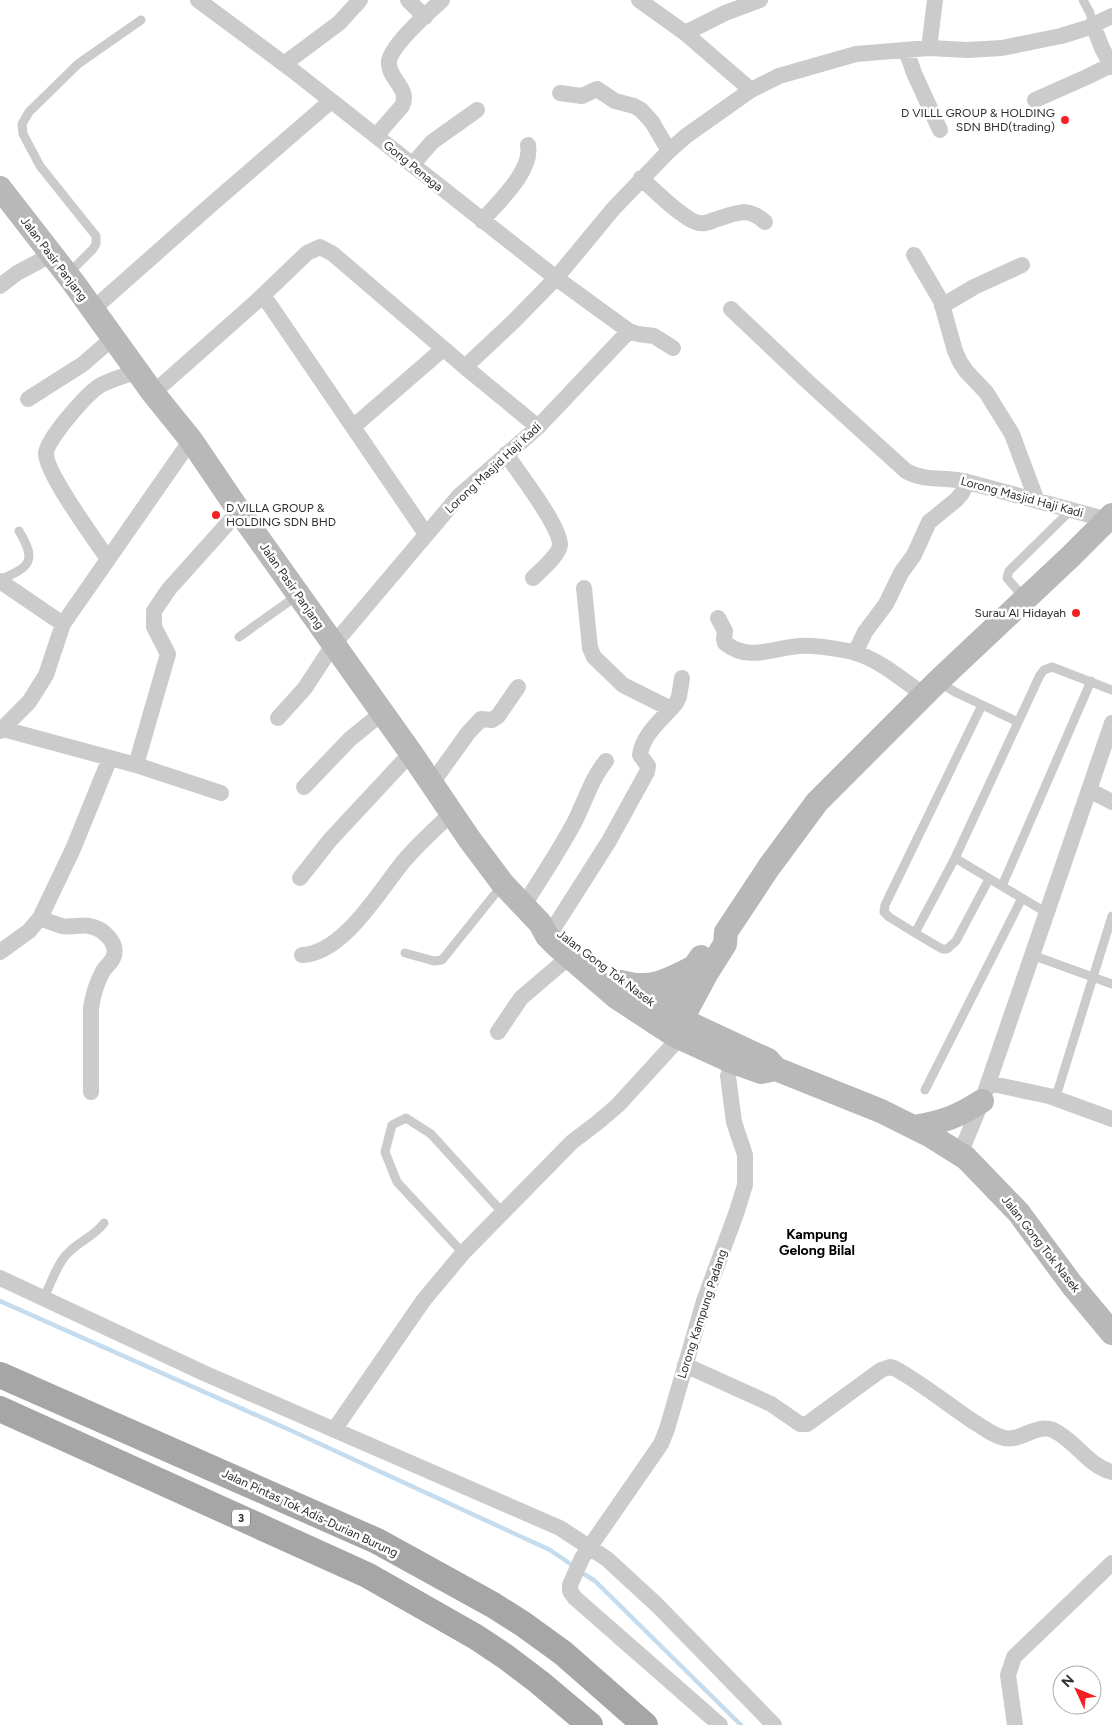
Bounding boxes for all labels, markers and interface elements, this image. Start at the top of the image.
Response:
place label: D VILLL GROUP & HOLDING SDN BHD(trading) [901,106,1055,134]
marker: D VILLL GROUP & HOLDING SDN BHD(trading) [1059,114,1071,126]
street label: Gong Penaga [381,138,445,194]
street label: Jalan Pasir Panjang [18,214,90,304]
street label: Lorong Masjid Haji Kadi [442,420,544,516]
street label: Lorong Masjid Haji Kadi [959,474,1085,520]
place label: D VILLA GROUP & HOLDING SDN BHD [226,501,336,529]
marker: D VILLA GROUP & HOLDING SDN BHD [210,509,222,521]
street label: Jalan Pasir Panjang [257,540,327,632]
place label: Surau Al Hidayah [975,606,1066,620]
marker: Surau Al Hidayah [1070,607,1082,619]
street label: Jalan Gong Tok Nasek [554,927,658,1009]
street label: Jalan Gong Tok Nasek [999,1193,1083,1295]
district label: Kampung Gelong Bilal [779,1226,855,1259]
street label: Lorong Kampung Padang [675,1248,729,1380]
street label: Jalan Pintas Tok Adis-Durian Burung [220,1466,400,1560]
road number: 3 [232,1510,250,1526]
north arrow [1052,1665,1102,1715]
text: N [1058,1672,1078,1691]

